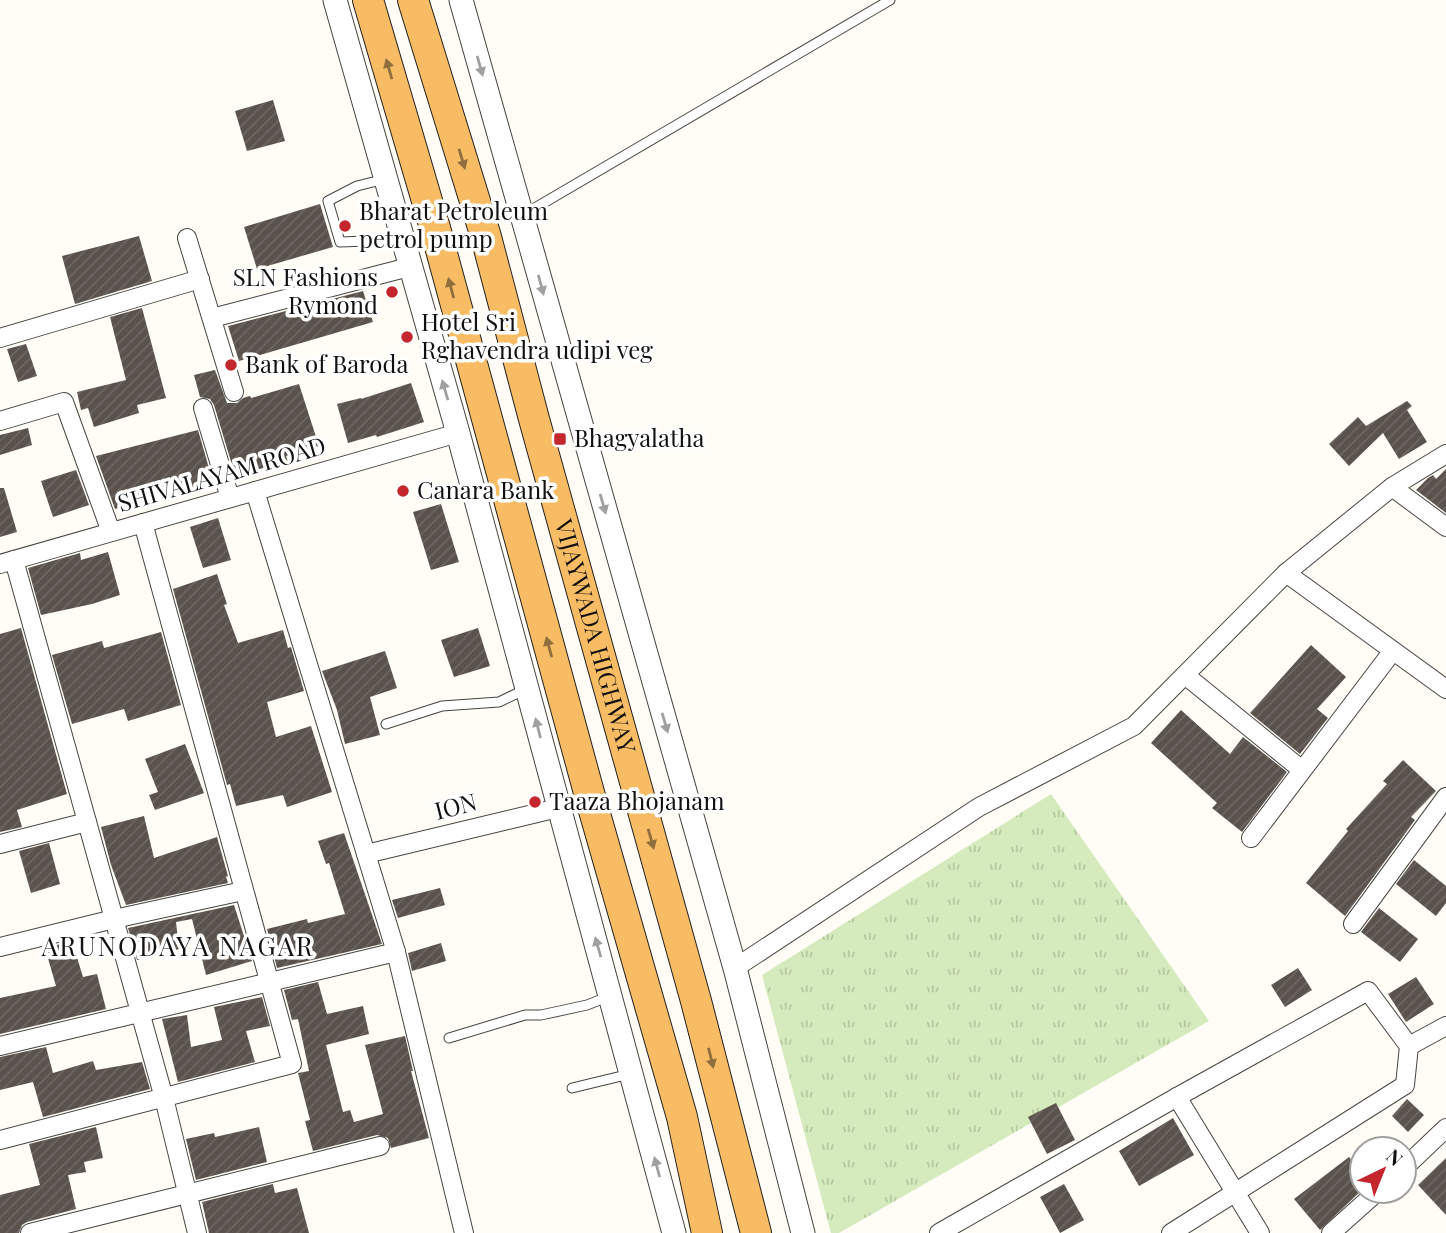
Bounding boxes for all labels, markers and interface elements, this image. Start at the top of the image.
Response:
one-way arrow [476,55,486,76]
one-way arrow [383,58,394,80]
one-way arrow [457,149,468,170]
place label: Bharat Petroleum petrol pump [359,194,548,254]
marker: Bharat Petroleum petrol pump [337,218,353,234]
place label: SLN Fashions Rymond [233,260,378,320]
one-way arrow [537,275,547,296]
one-way arrow [446,277,456,298]
marker: SLN Fashions Rymond [384,284,400,300]
place label: Hotel Sri Rghavendra udipi veg [421,305,653,365]
marker: Hotel Sri Rghavendra udipi veg [399,329,415,345]
place label: Bank of Baroda [245,347,408,379]
marker: Bank of Baroda [223,357,239,373]
one-way arrow [440,380,450,401]
place label: Bhagyalatha [574,421,705,453]
street label: SHIVALAYAM ROAD [114,428,329,518]
marker: Bhagyalatha [552,431,568,447]
place label: Canara Bank [417,473,555,505]
marker: Canara Bank [395,483,411,499]
one-way arrow [598,494,608,515]
street label: VIJAYWADA HIGHWAY [548,514,644,757]
one-way arrow [544,636,554,657]
one-way arrow [660,712,671,734]
one-way arrow [532,717,543,739]
street label: ION [431,784,480,826]
place label: Taaza Bhojanam [549,784,725,816]
marker: Taaza Bhojanam [527,794,543,810]
one-way arrow [647,828,657,849]
district label: ARUNODAYA NAGAR [40,928,315,963]
one-way arrow [592,937,602,958]
one-way arrow [706,1047,717,1069]
north arrow [1348,1135,1418,1205]
text: N [1381,1143,1409,1171]
one-way arrow [651,1156,662,1178]

